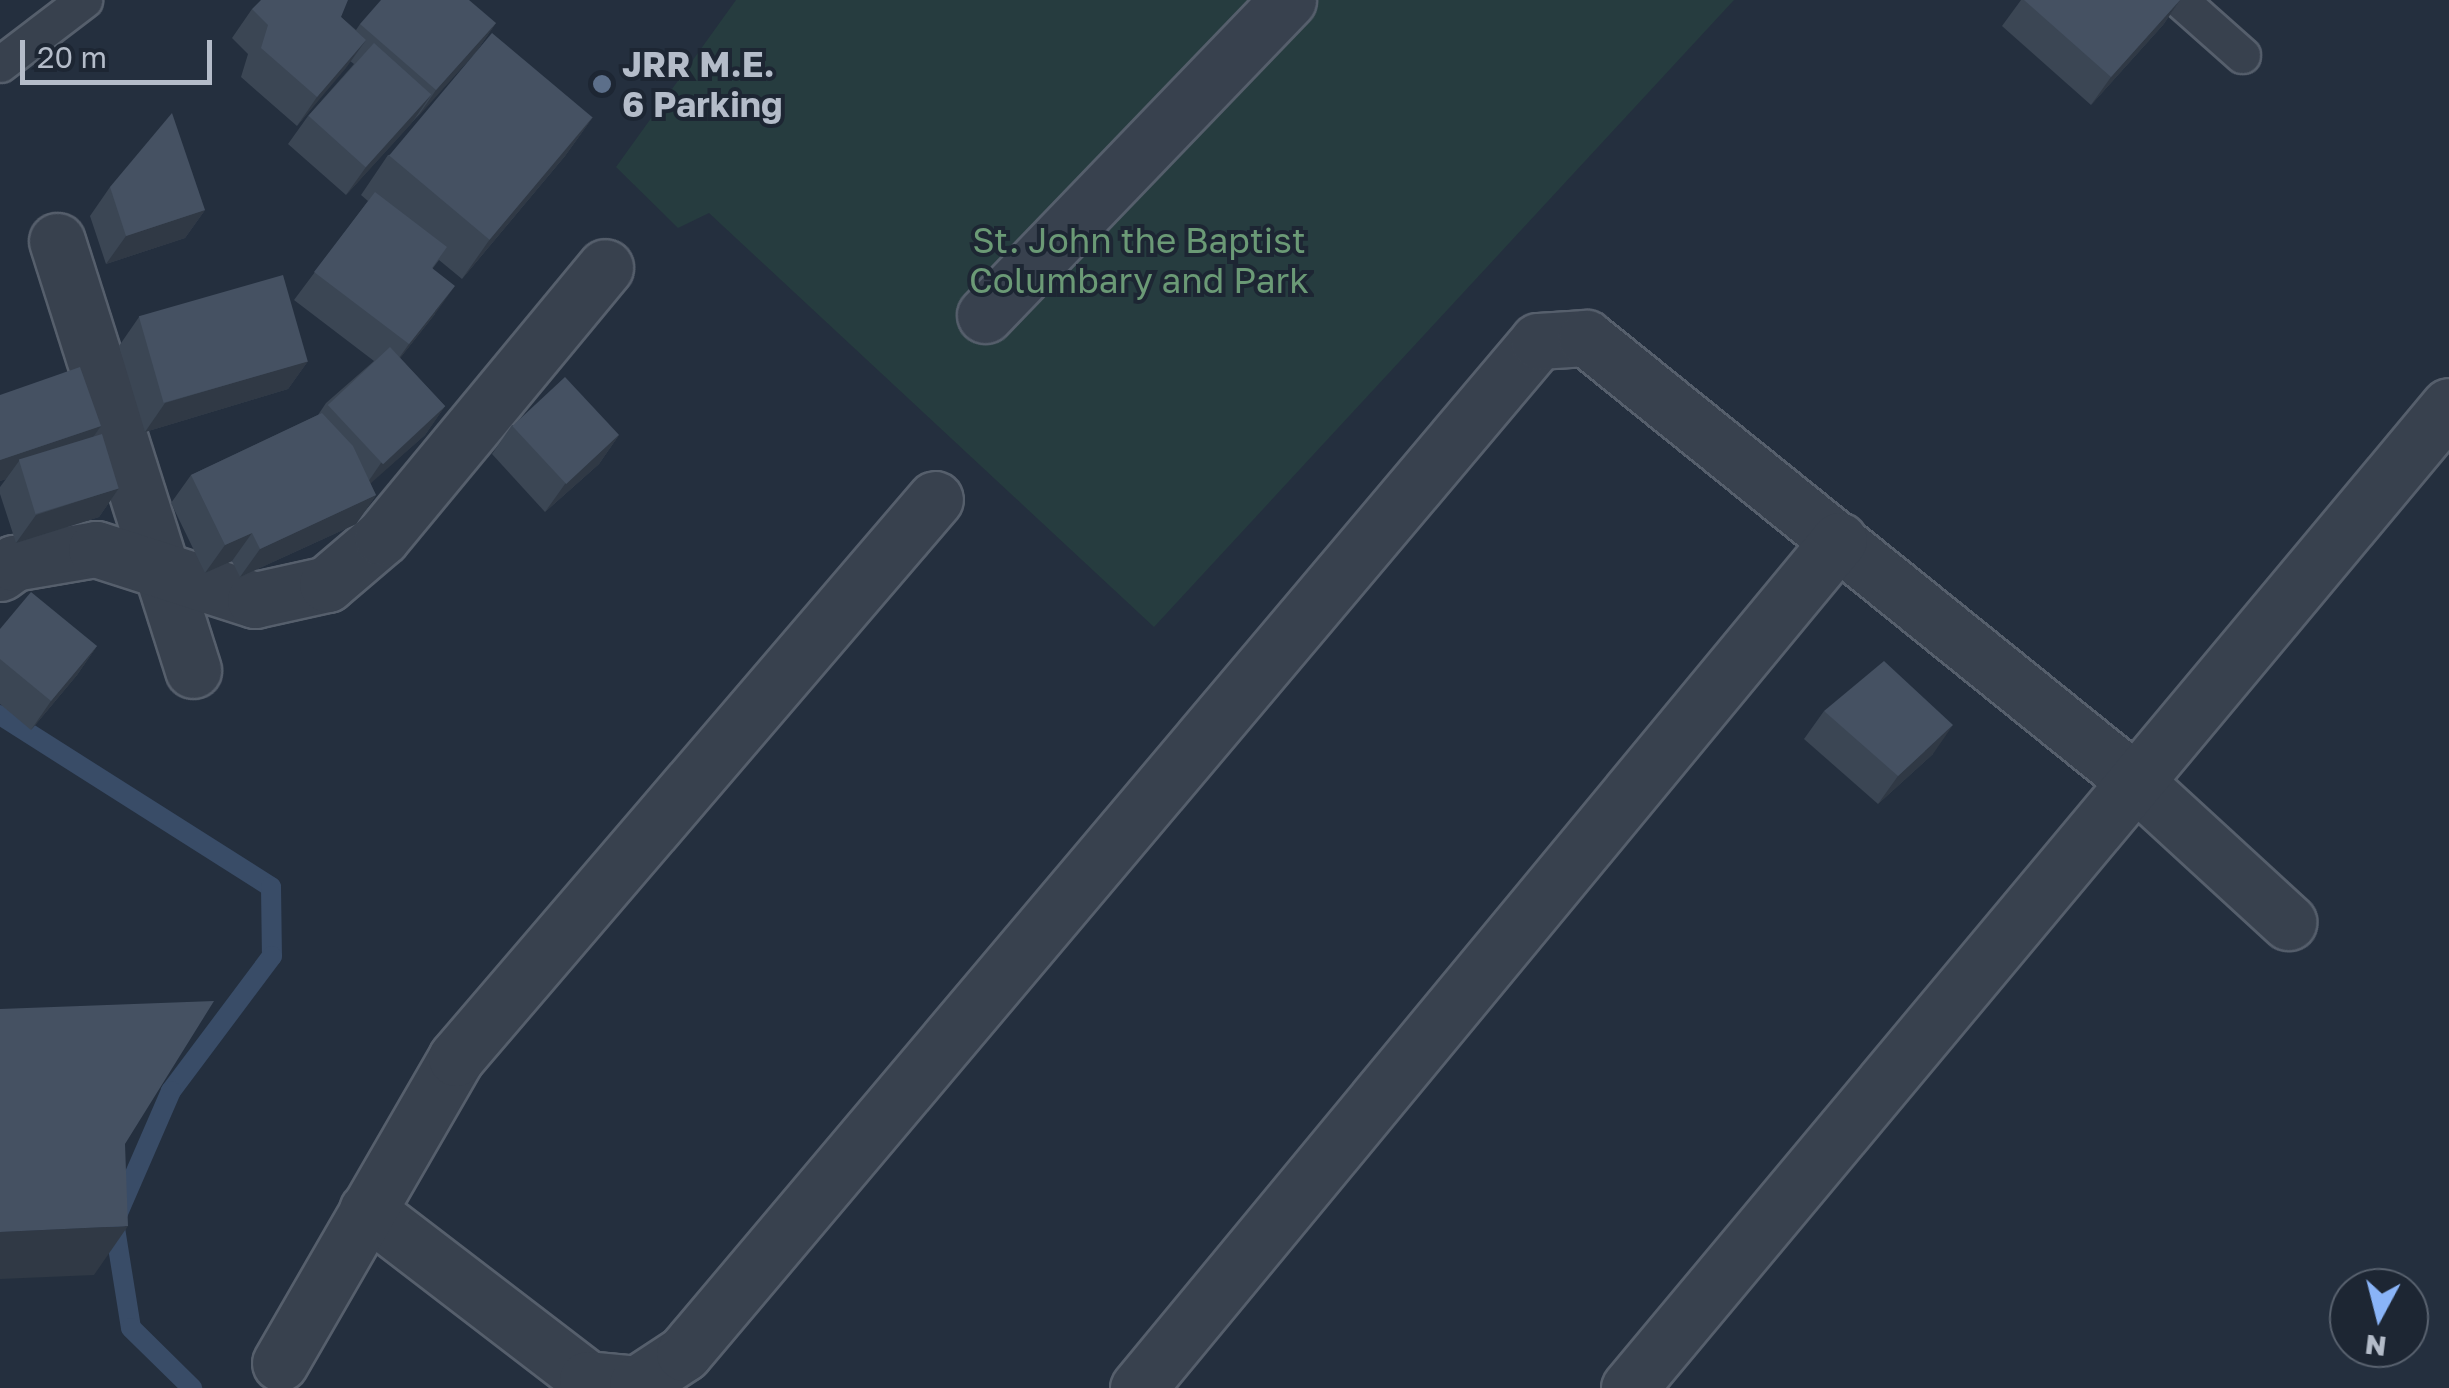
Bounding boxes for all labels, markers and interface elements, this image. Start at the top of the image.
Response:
scale bar [25,20,218,82]
text: 20 m [37,39,107,75]
place label: JRR M.E. 6 Parking [622,43,782,125]
marker: JRR M.E. 6 Parking [591,73,613,95]
park label: St. John the Baptist Columbary and Park [969,219,1309,301]
north arrow [2329,1268,2429,1368]
text: N [2363,1329,2388,1364]

